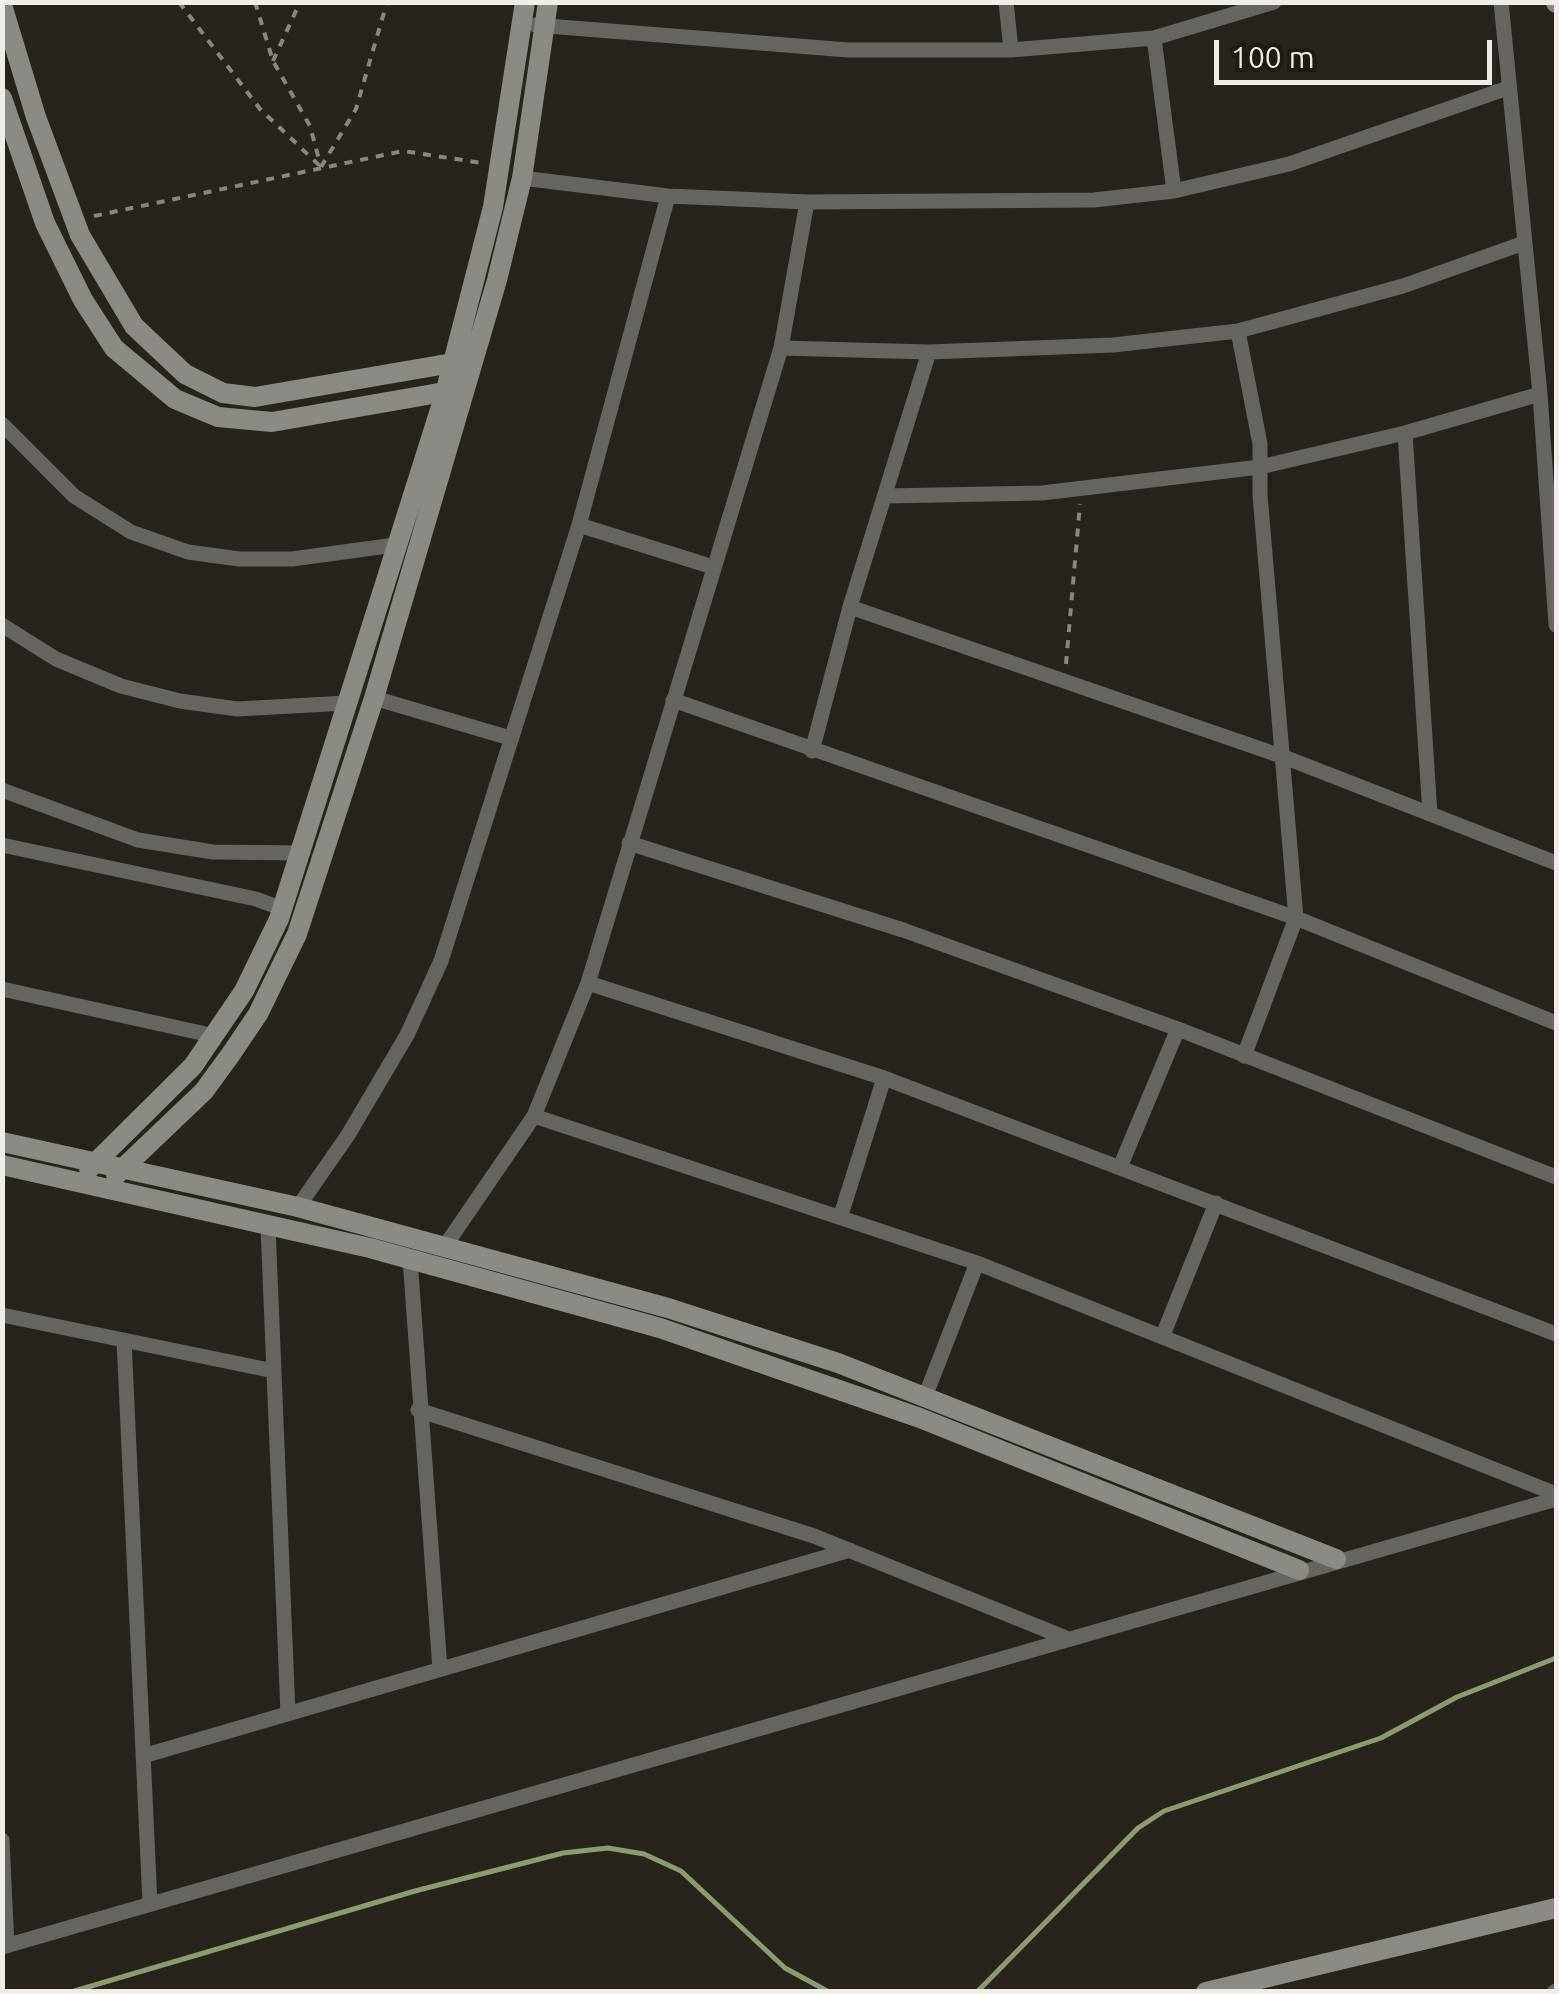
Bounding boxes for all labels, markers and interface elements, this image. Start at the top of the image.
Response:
scale bar [1219,20,1496,82]
text: 100 m [1231,40,1315,74]

